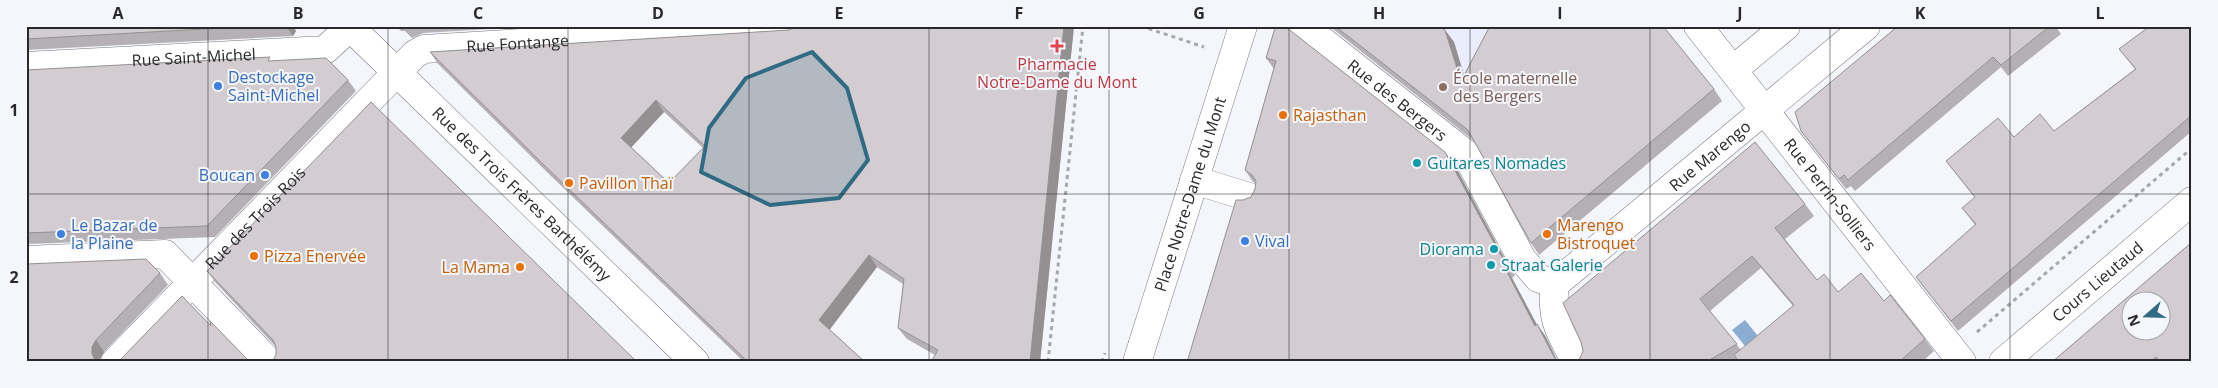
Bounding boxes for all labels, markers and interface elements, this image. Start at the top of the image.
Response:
text: A [112,2,124,24]
text: B [293,2,303,24]
text: C [473,2,483,24]
text: D [652,2,664,24]
text: E [835,2,844,24]
text: F [1015,2,1023,24]
text: G [1193,2,1205,24]
text: H [1373,2,1385,24]
text: I [1557,2,1563,24]
text: J [1735,2,1743,24]
text: K [1915,2,1926,24]
text: L [2095,2,2105,24]
street label: Rue Fontange [466,29,569,57]
marker: Pharmacie Notre-Dame du Mont [1051,40,1063,52]
street label: Rue Saint-Michel [131,43,256,71]
place label: Pharmacie Notre-Dame du Mont [977,53,1137,93]
street label: Rue des Bergers [1343,54,1452,146]
place label: Destockage Saint-Michel [228,66,319,106]
place label: École maternelle des Bergers [1453,67,1577,107]
marker: Destockage Saint-Michel [212,80,224,92]
marker: École maternelle des Bergers [1437,81,1449,93]
street label: Place Notre-Dame du Mont [1149,94,1231,294]
text: 1 [9,99,19,121]
street label: Rue des Trois Frères Barthélémy [428,102,617,287]
place label: Rajasthan [1293,104,1367,126]
marker: Rajasthan [1277,109,1289,121]
street label: Rue Marengo [1664,115,1755,196]
street label: Rue Perrin-Solliers [1779,134,1881,255]
place label: Guitares Nomades [1427,152,1566,174]
marker: Guitares Nomades [1411,157,1423,169]
street label: Rue des Trois Rois [200,162,310,274]
place label: Boucan [199,164,255,186]
marker: Boucan [259,169,271,181]
place label: Pavillon Thaï [579,172,674,194]
marker: Pavillon Thaï [563,177,575,189]
place label: Le Bazar de la Plaine [71,214,158,254]
place label: Marengo Bistroquet [1557,214,1635,254]
marker: Le Bazar de la Plaine [55,228,67,240]
marker: Marengo Bistroquet [1541,228,1553,240]
place label: Vival [1255,230,1290,252]
marker: Vival [1239,235,1251,247]
street label: Cours Lieutaud [2047,236,2148,327]
place label: Diorama [1420,238,1484,260]
marker: Diorama [1488,243,1500,255]
place label: Pizza Enervée [264,245,366,267]
marker: Pizza Enervée [248,250,260,262]
place label: Straat Galerie [1501,254,1603,276]
place label: La Mama [442,256,510,278]
marker: Straat Galerie [1485,259,1497,271]
marker: La Mama [514,261,526,273]
text: 2 [9,266,19,288]
north arrow [2120,290,2170,340]
text: N [2122,312,2144,329]

